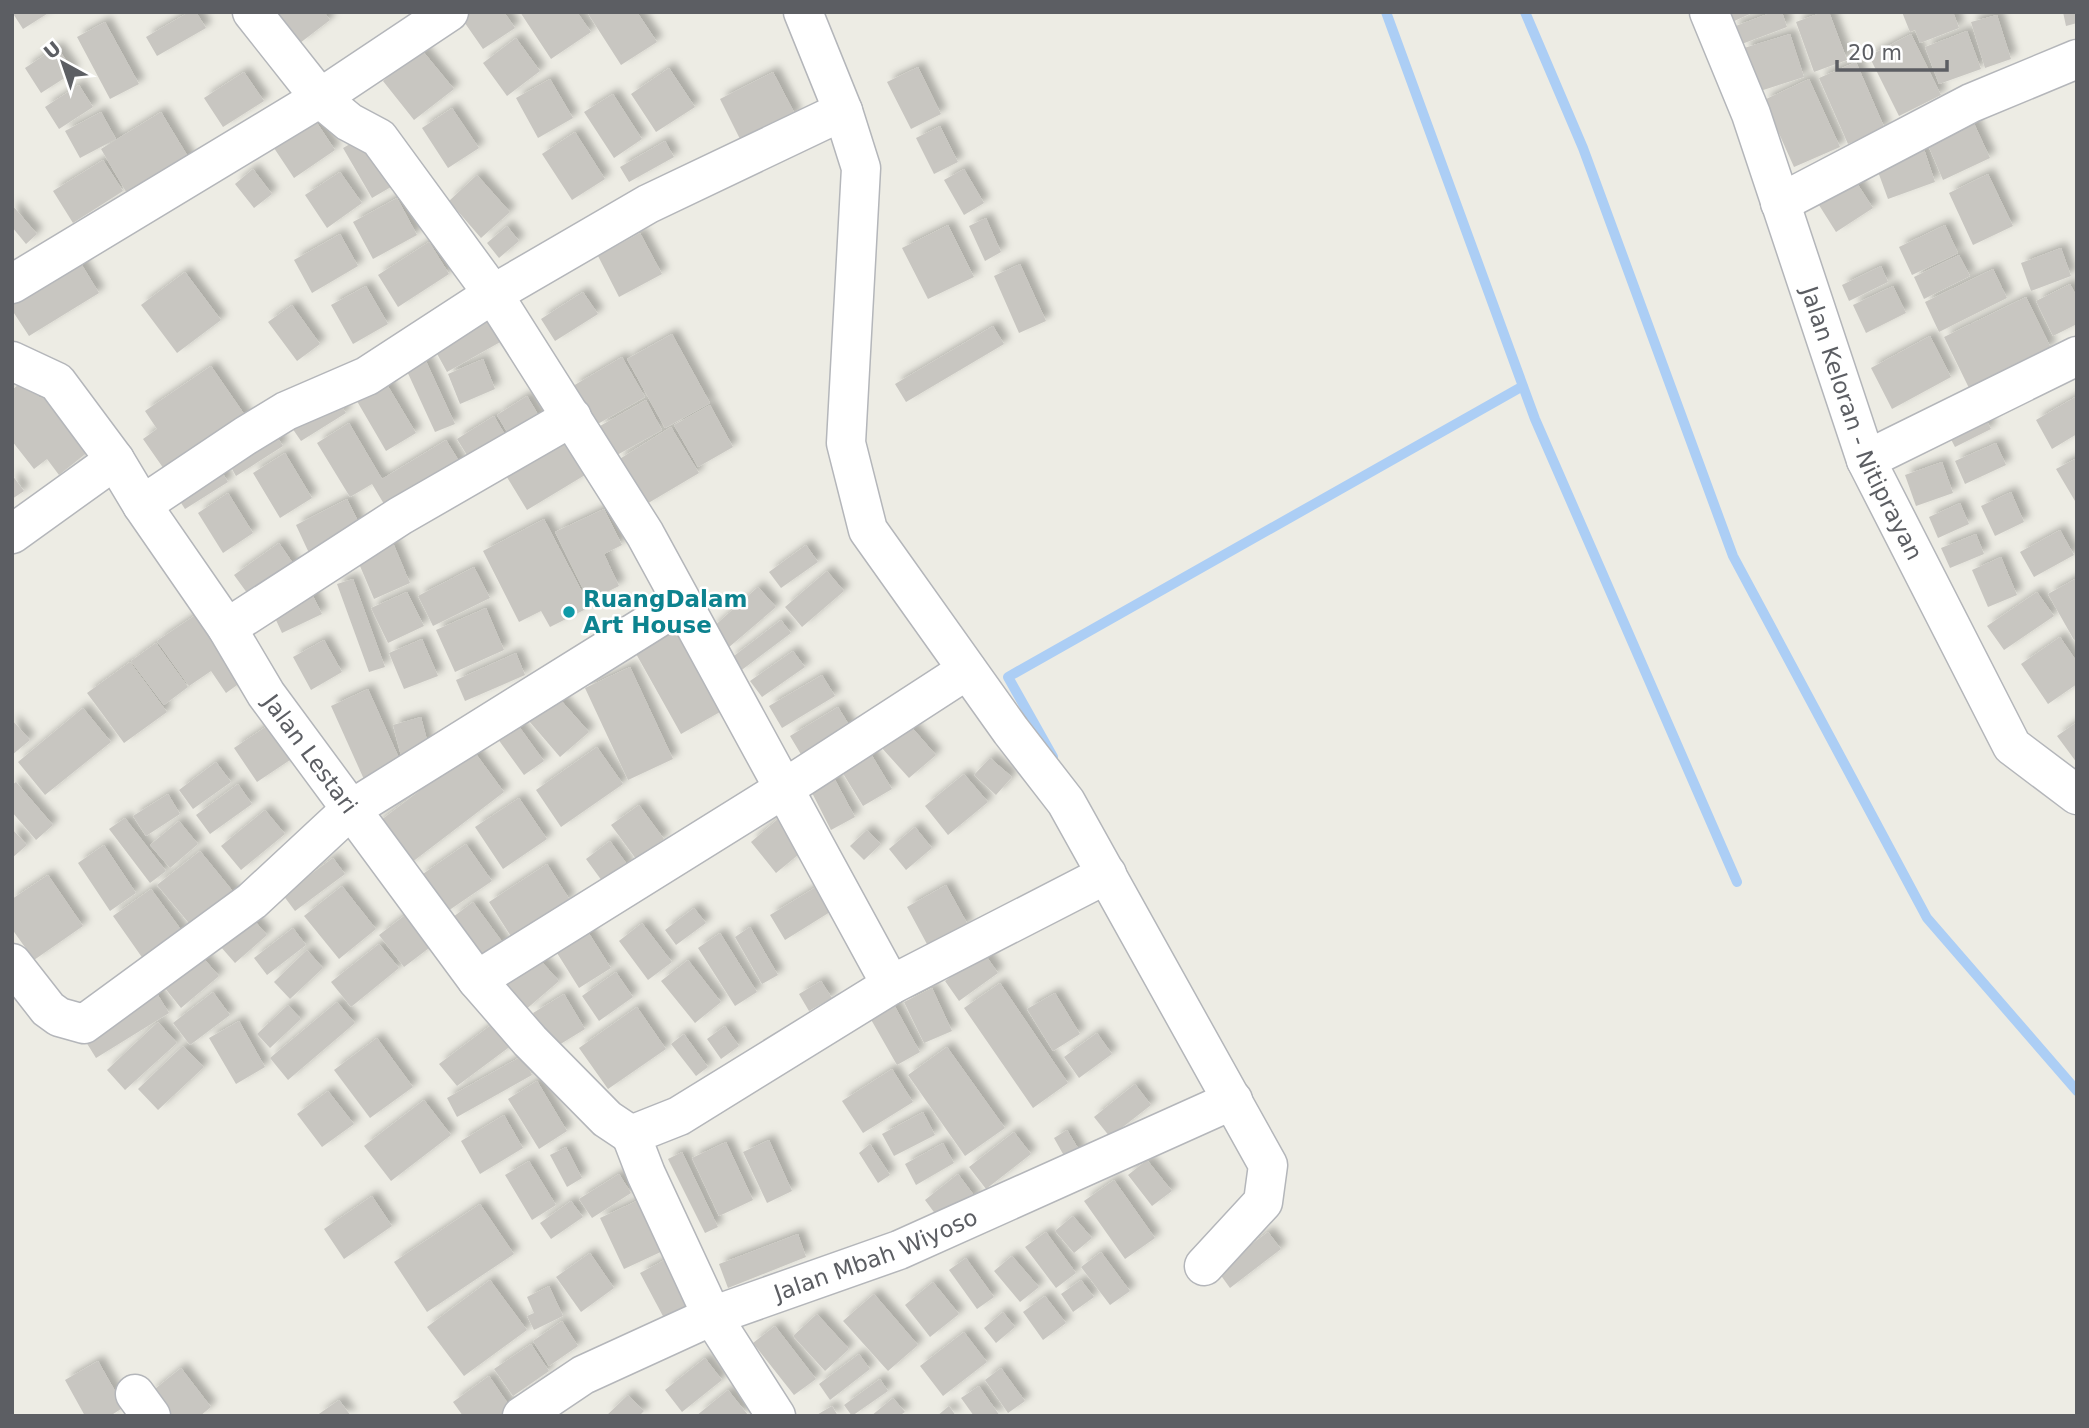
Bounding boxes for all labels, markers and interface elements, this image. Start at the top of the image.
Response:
north arrow [28,28,98,98]
scale bar [1837,28,1947,72]
text: U [39,37,65,63]
text: 20 m [1848,41,1902,65]
street label: Jalan Keloran - Nitiprayan [1796,281,1928,564]
place label: RuangDalam Art House [583,586,747,638]
marker: RuangDalam Art House [561,604,577,620]
street label: Jalan Lestari [257,688,362,818]
street label: Jalan Mbah Wiyoso [769,1204,981,1307]

